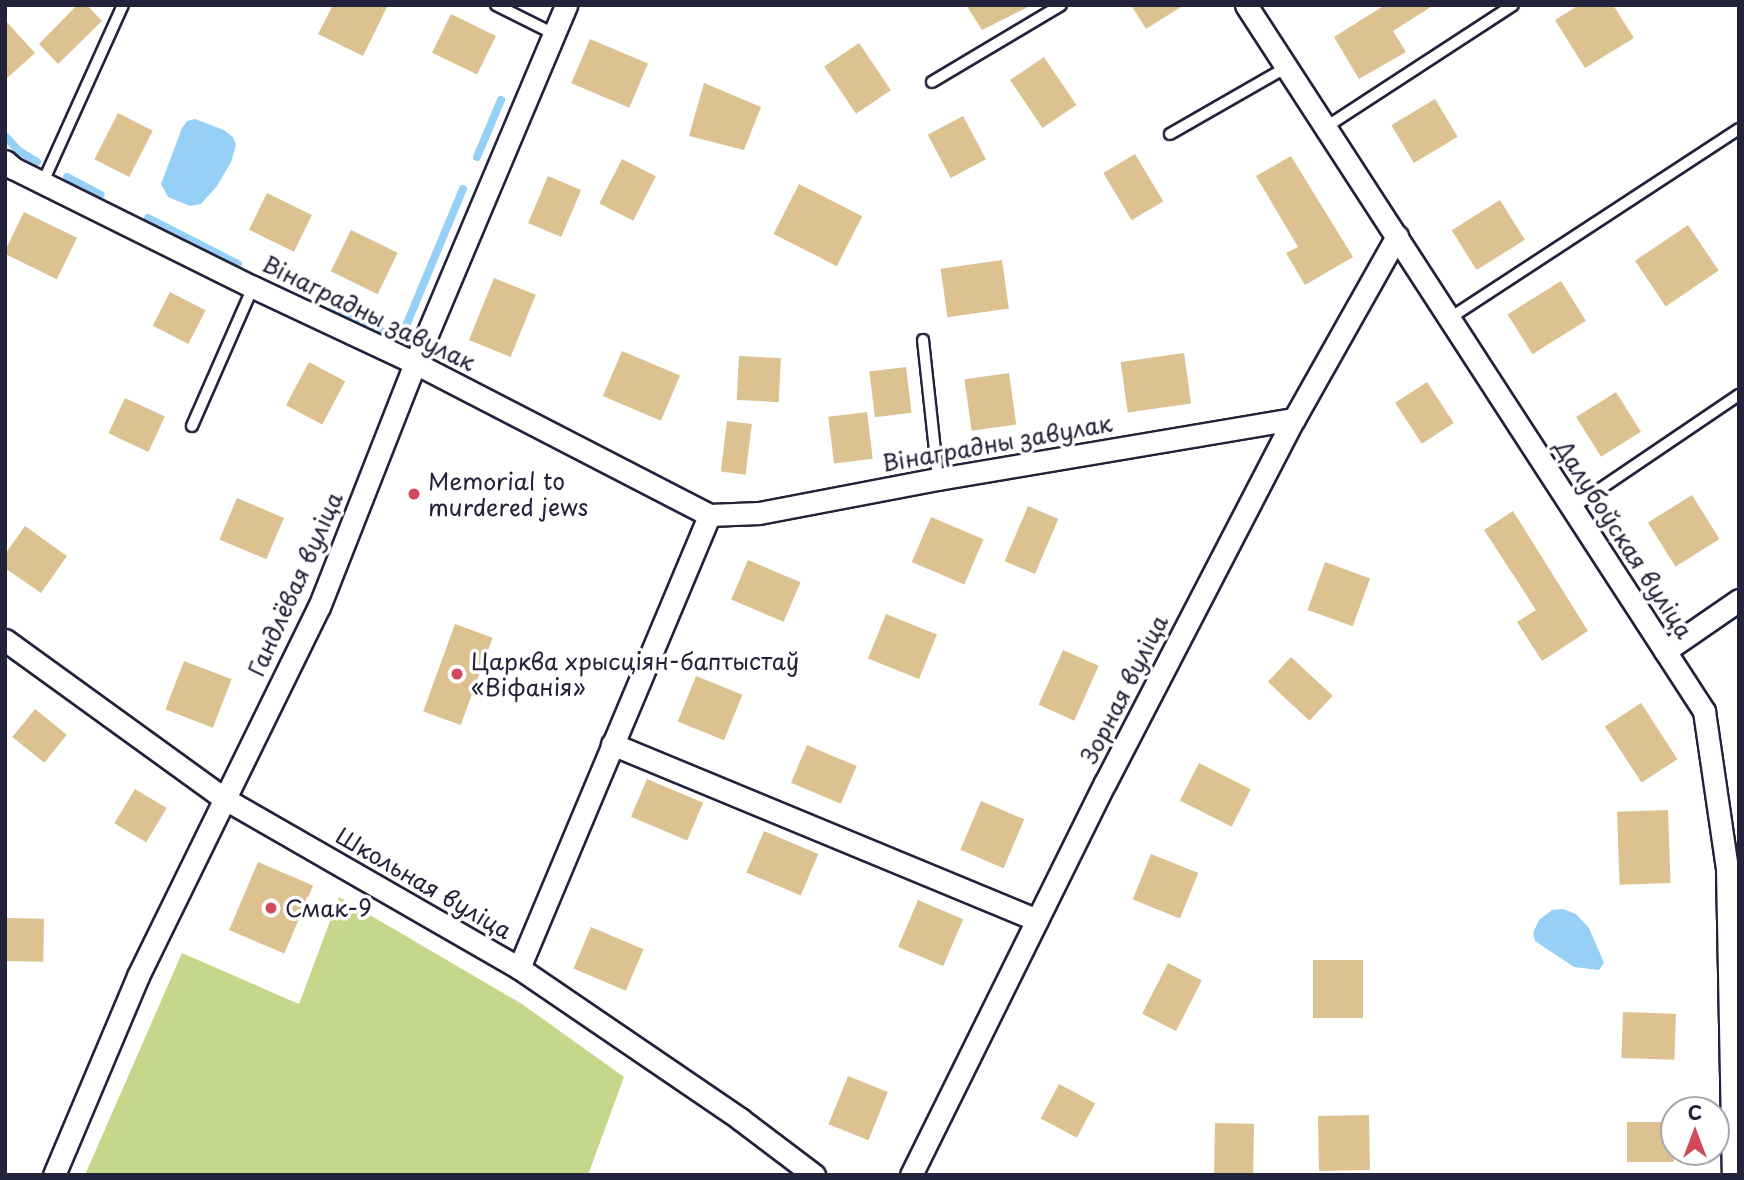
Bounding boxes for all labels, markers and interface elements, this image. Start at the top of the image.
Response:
street label: Вінаградны завулак [257,249,481,377]
street label: Вінаградны завулак [879,409,1115,477]
street label: Далубоўская вуліца [1549,434,1699,644]
place label: Memorial to murdered jews [428,467,590,521]
marker: Memorial to murdered jews [406,486,422,502]
street label: Гандлёвая вуліца [242,487,348,681]
street label: Зорная вуліца [1075,610,1173,768]
place label: Царква хрысціян-баптыстаў «Віфанія» [471,647,800,701]
marker: Царква хрысціян-баптыстаў «Віфанія» [449,666,465,682]
street label: Школьная вуліца [331,821,517,945]
place label: Смак-9 [285,894,372,922]
marker: Смак-9 [263,900,279,916]
north arrow [1660,1096,1730,1166]
text: С [1688,1098,1702,1126]

